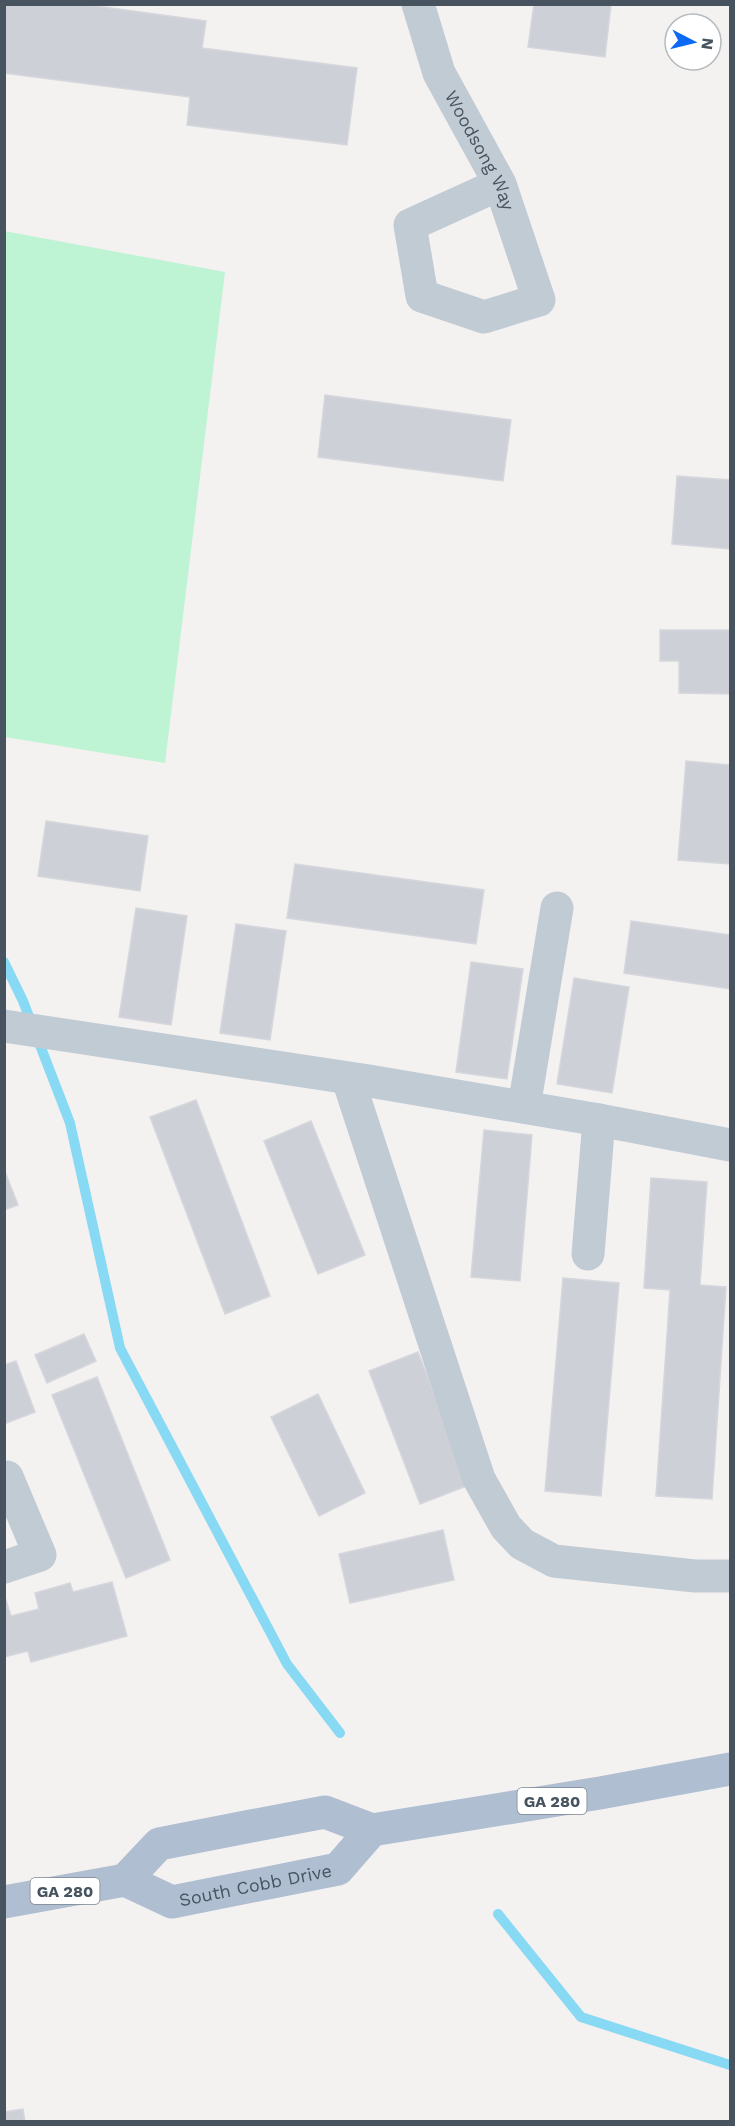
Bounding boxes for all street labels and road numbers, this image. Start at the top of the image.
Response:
street label: Woodsong Way [441,87,519,214]
road number: GA 280 [518,1788,586,1814]
street label: South Cobb Drive [177,1860,333,1910]
road number: GA 280 [31,1878,100,1904]

